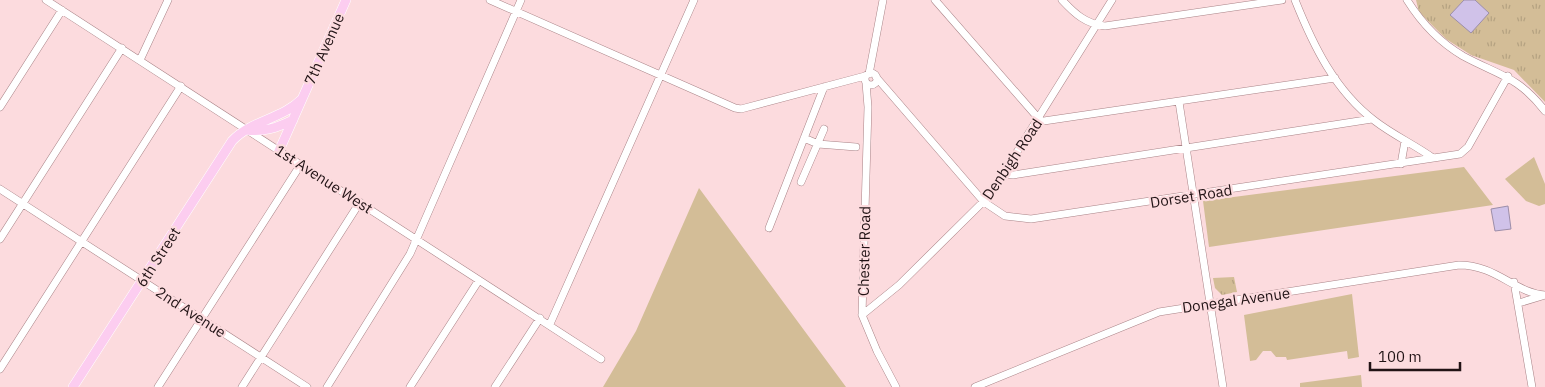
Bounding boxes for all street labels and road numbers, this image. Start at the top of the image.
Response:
street label: 7th Avenue [300,10,348,88]
street label: Denbigh Road [978,115,1046,203]
street label: 1st Avenue West [272,140,376,218]
street label: Dorset Road [1149,180,1233,212]
street label: Chester Road [854,206,874,296]
street label: 6th Street [132,224,184,290]
street label: 2nd Avenue [152,282,230,342]
street label: Donegal Avenue [1181,283,1291,317]

